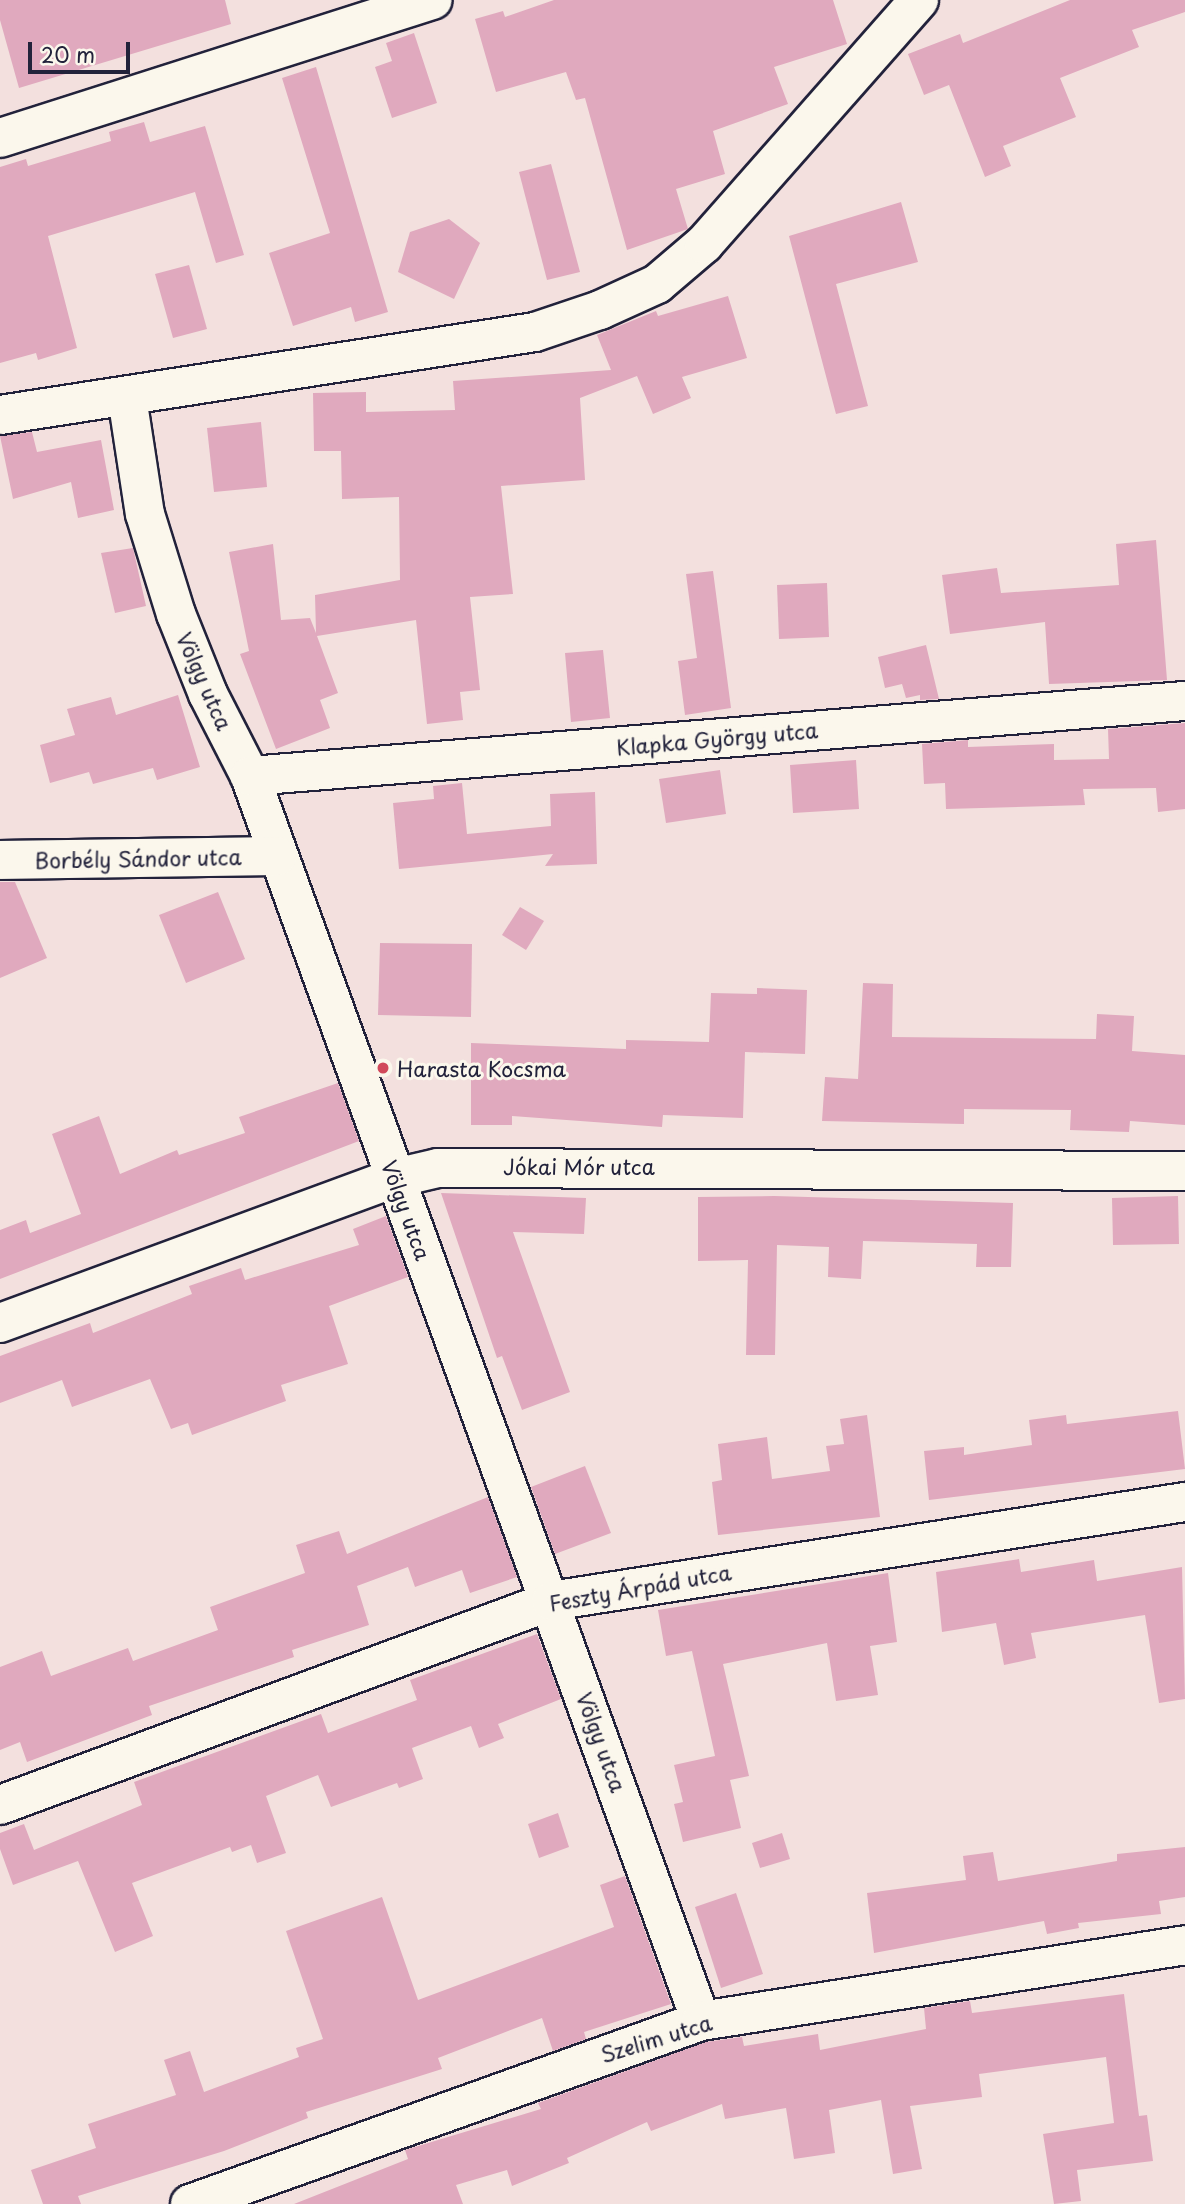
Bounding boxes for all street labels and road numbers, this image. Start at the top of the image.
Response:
street label: Völgy utca [172,627,238,735]
street label: Klapka György utca [614,717,820,759]
street label: Borbély Sándor utca [34,844,242,872]
street label: Jókai Mór utca [502,1153,656,1179]
street label: Völgy utca [377,1156,437,1264]
street label: Feszty Árpád utca [546,1558,734,1616]
street label: Völgy utca [572,1688,632,1796]
street label: Szelim utca [597,2009,715,2067]

